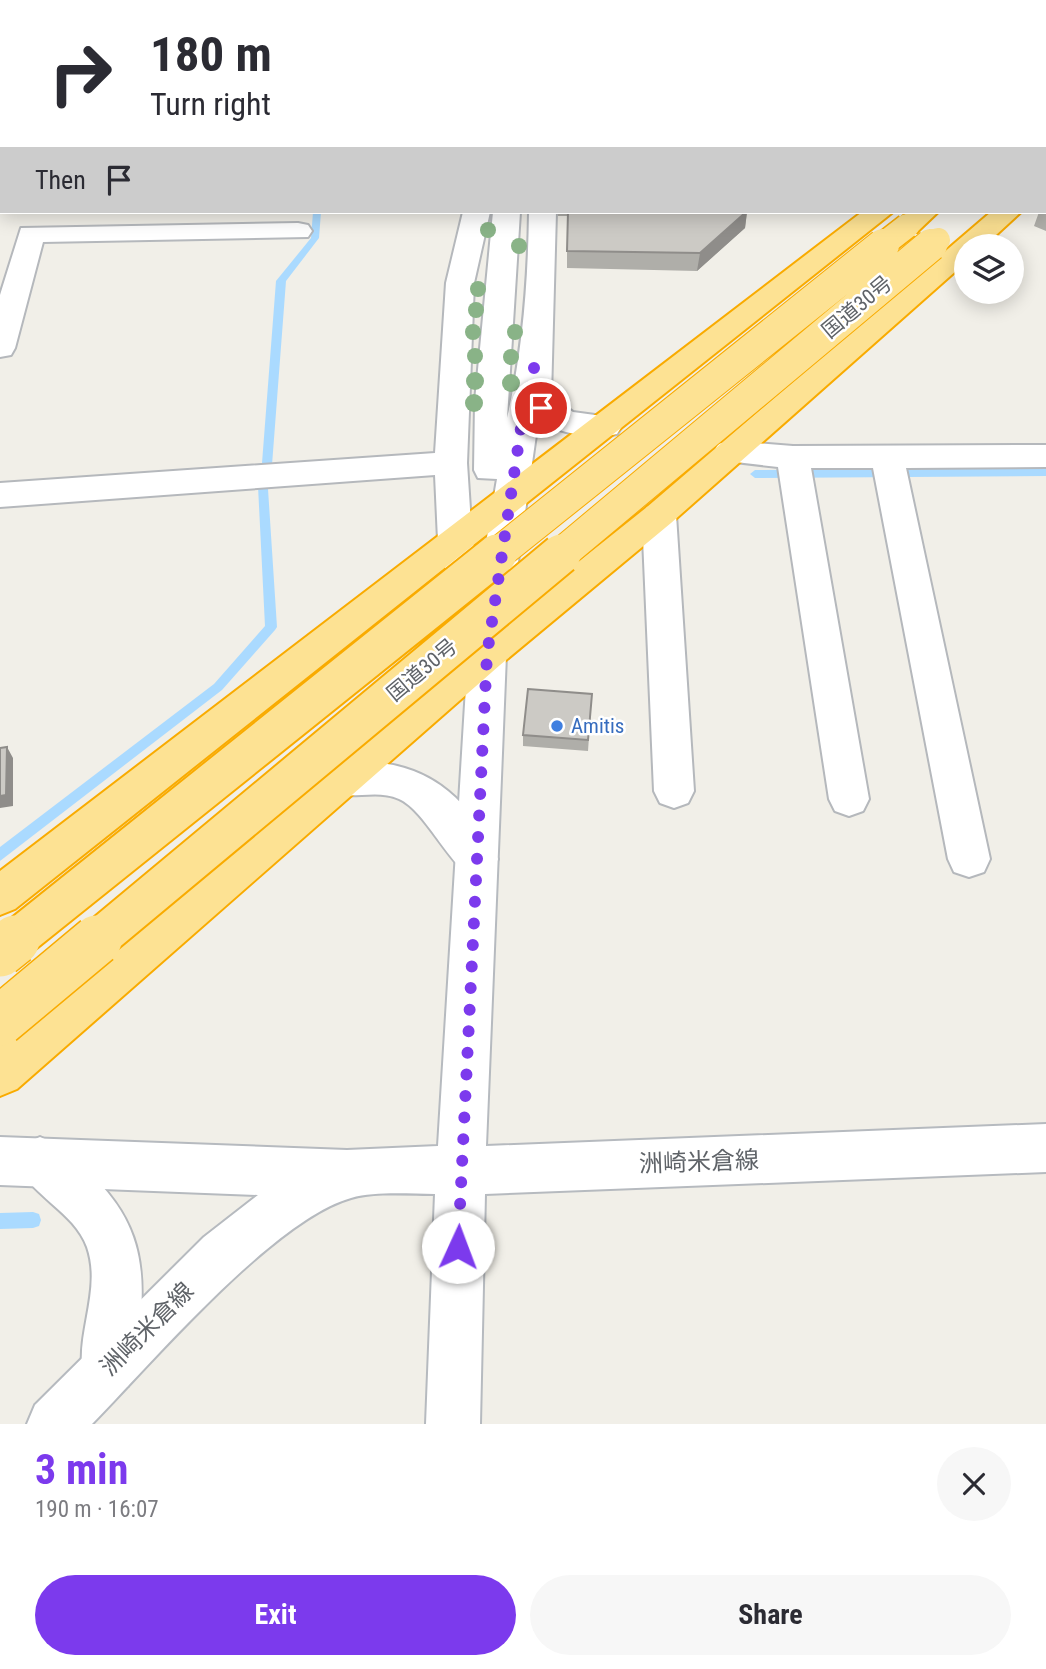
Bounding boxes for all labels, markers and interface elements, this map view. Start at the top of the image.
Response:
text: 180 m [150,26,272,83]
icon: right [35,28,126,119]
text: Turn right [150,85,271,123]
icon: arrive [100,161,138,199]
text: Then [35,165,86,195]
map controls [954,234,1024,304]
button: layers [954,234,1024,304]
street label: 国道30号 [817,271,897,343]
pin [511,378,571,438]
icon: arrive [522,389,560,427]
street label: 国道30号 [382,634,462,706]
place label: Amitis [571,714,624,738]
marker: Amitis [549,718,565,734]
street label: 洲崎米倉線 [639,1146,759,1178]
position arrow [421,1210,495,1284]
street label: 洲崎米倉線 [95,1277,199,1381]
text: 3 min [35,1445,128,1494]
button: close [937,1447,1011,1521]
text: 190 m · 16:07 [35,1496,159,1523]
button: Exit [35,1575,516,1655]
button: Share [530,1575,1011,1655]

